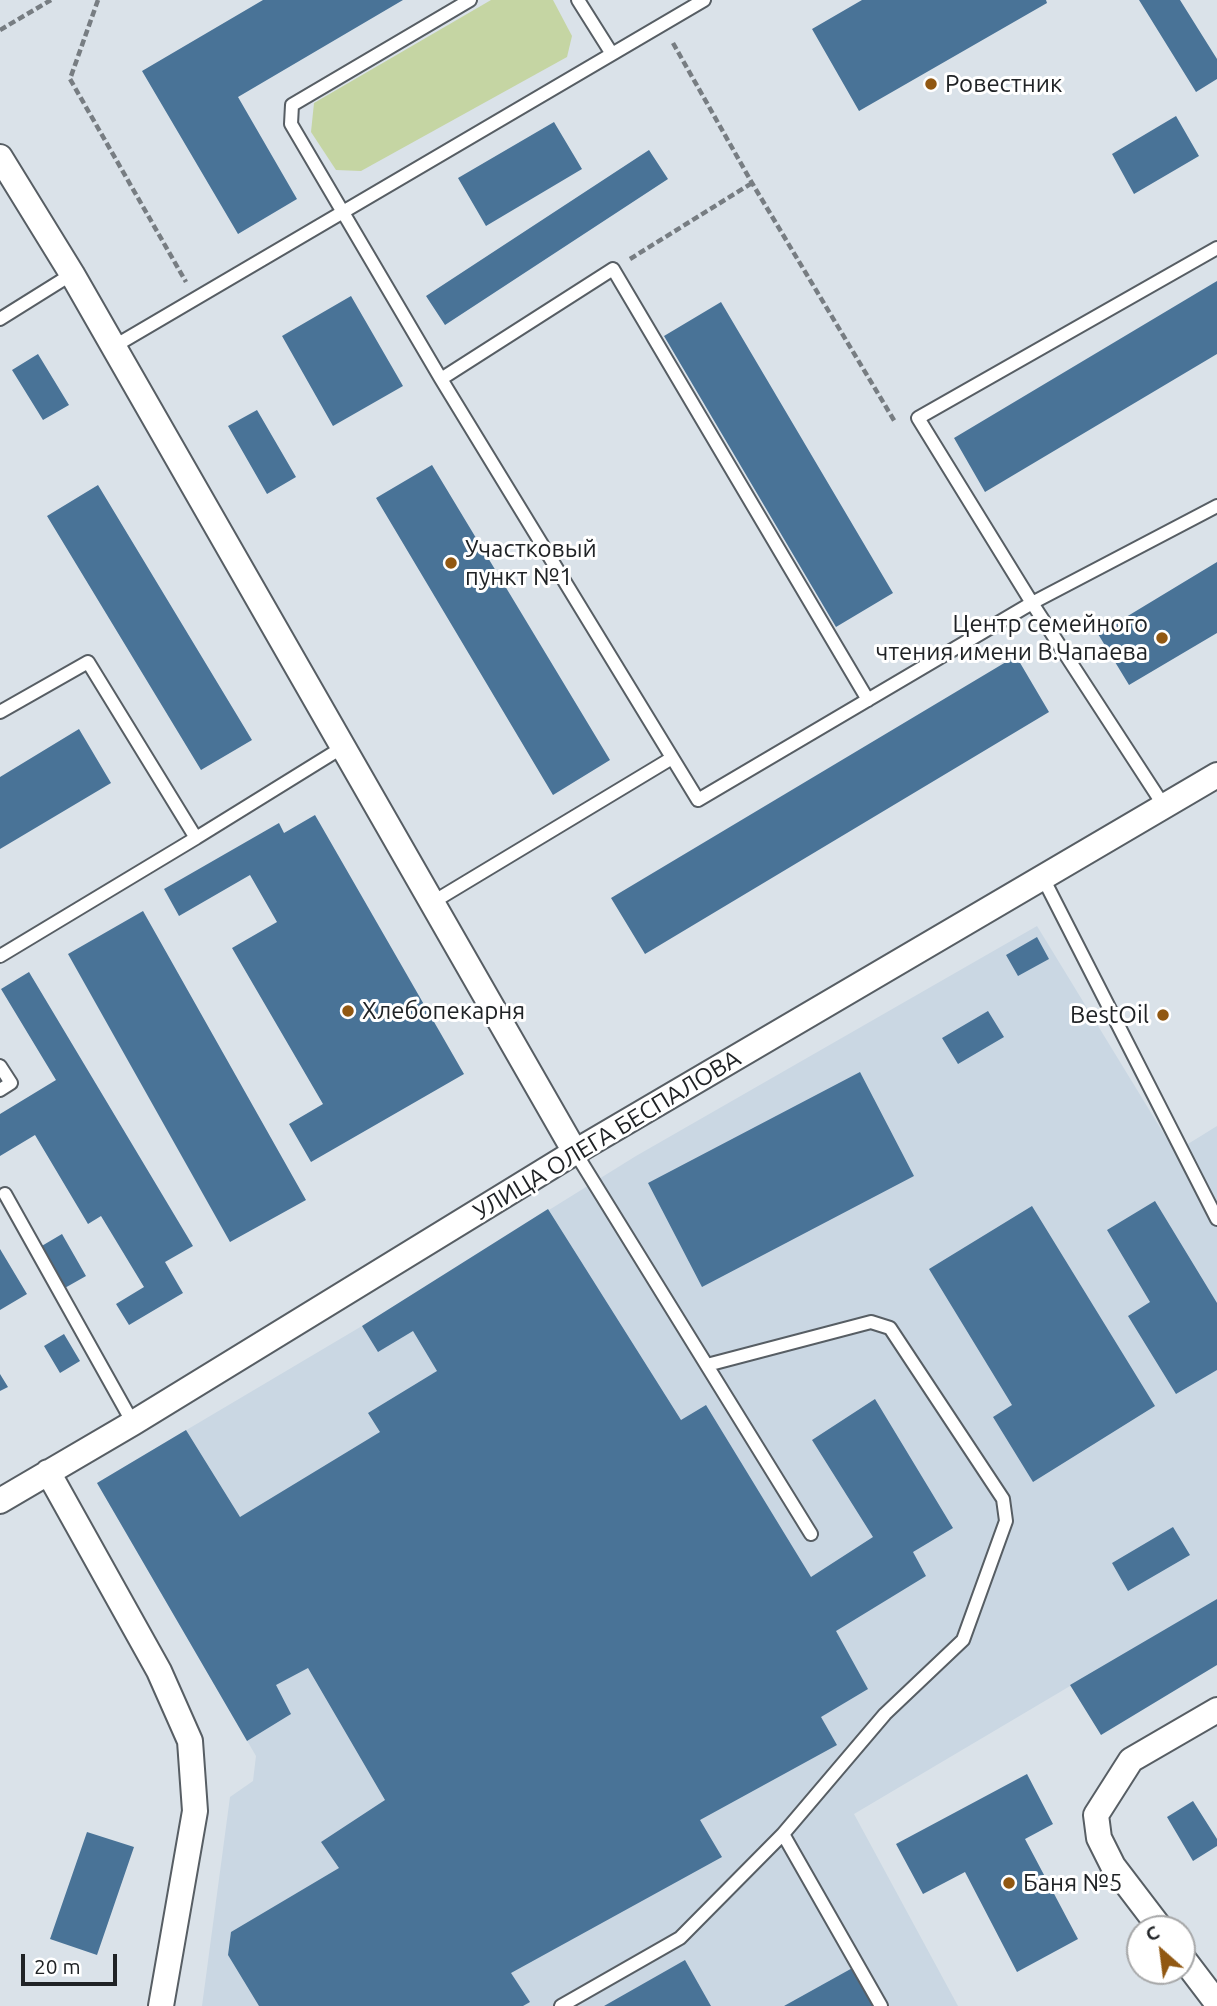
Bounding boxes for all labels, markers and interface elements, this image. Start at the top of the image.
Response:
place label: Ровестник [945,70,1062,98]
marker: Ровестник [923,76,939,92]
place label: Участковый пункт №1 [465,535,597,591]
marker: Участковый пункт №1 [443,555,459,571]
place label: Центр семейного чтения имени В.Чапаева [876,610,1148,666]
marker: Центр семейного чтения имени В.Чапаева [1154,630,1170,646]
place label: Хлебопекарня [362,997,525,1025]
place label: BestOil [1070,1001,1149,1029]
marker: Хлебопекарня [340,1003,356,1019]
marker: BestOil [1155,1007,1171,1023]
street label: УЛИЦА ОЛЕГА БЕСПАЛОВА [468,1044,746,1226]
place label: Баня №5 [1023,1869,1122,1897]
marker: Баня №5 [1001,1875,1017,1891]
north arrow [1126,1915,1196,1985]
text: С [1142,1921,1163,1946]
scale bar [24,1940,121,1984]
text: 20 m [34,1954,81,1978]

